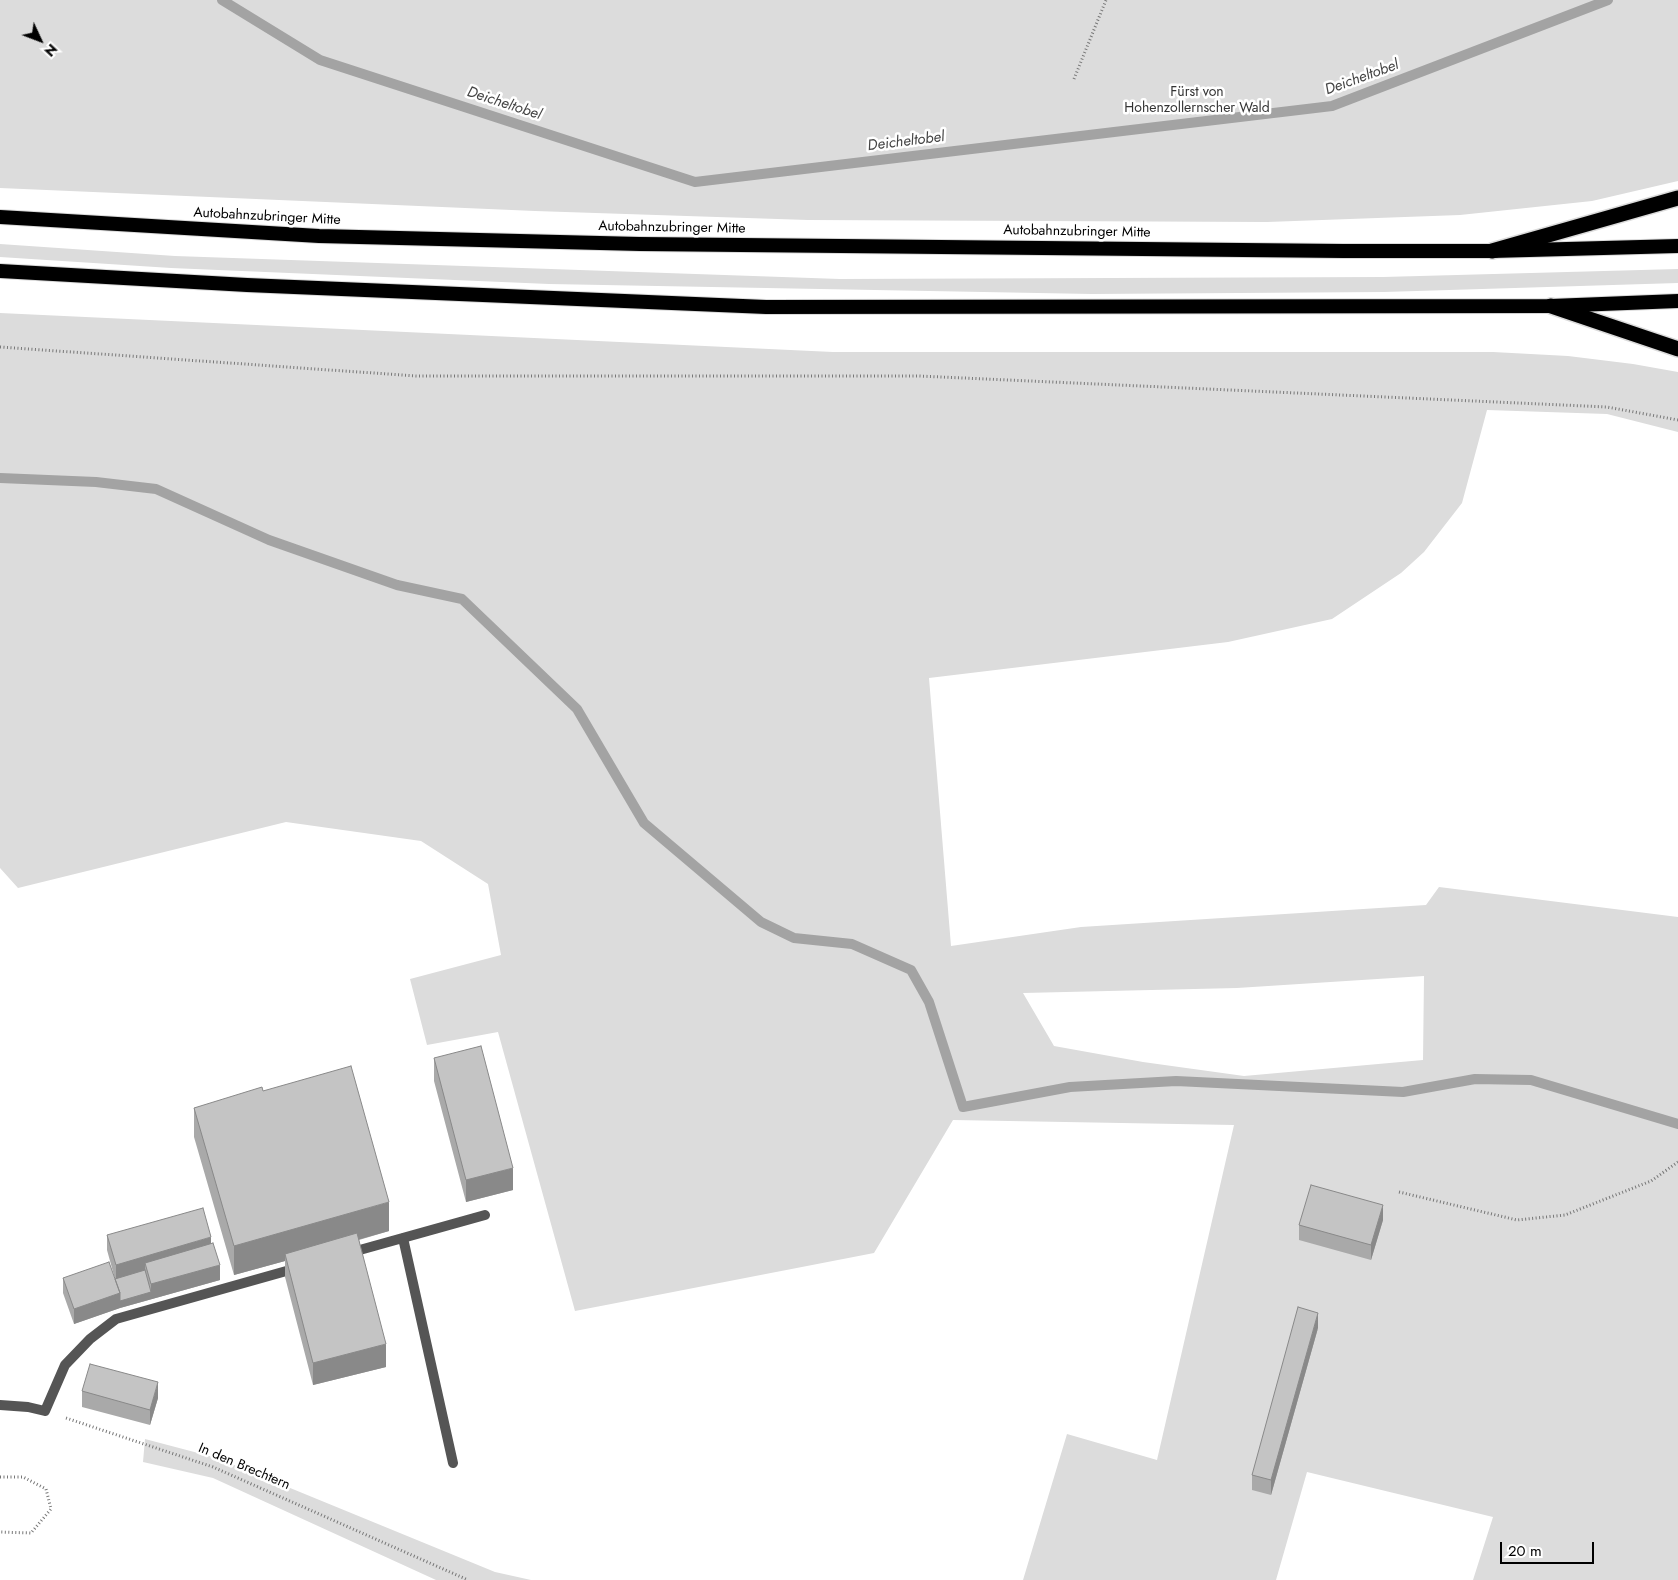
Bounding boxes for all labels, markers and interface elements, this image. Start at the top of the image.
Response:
north arrow [15,15,65,65]
text: N [40,39,62,61]
water label: Deicheltobel [1323,56,1401,100]
water label: Deicheltobel [465,84,543,124]
park label: Fürst von Hohenzollernscher Wald [1124,85,1270,118]
water label: Deicheltobel [867,128,945,156]
street label: Autobahnzubringer Mitte [193,205,341,229]
street label: Autobahnzubringer Mitte [598,218,746,238]
street label: Autobahnzubringer Mitte [1003,222,1151,242]
street label: In den Brechtern [196,1440,292,1494]
scale bar [1503,1532,1597,1564]
text: 20 m [1508,1540,1542,1562]

